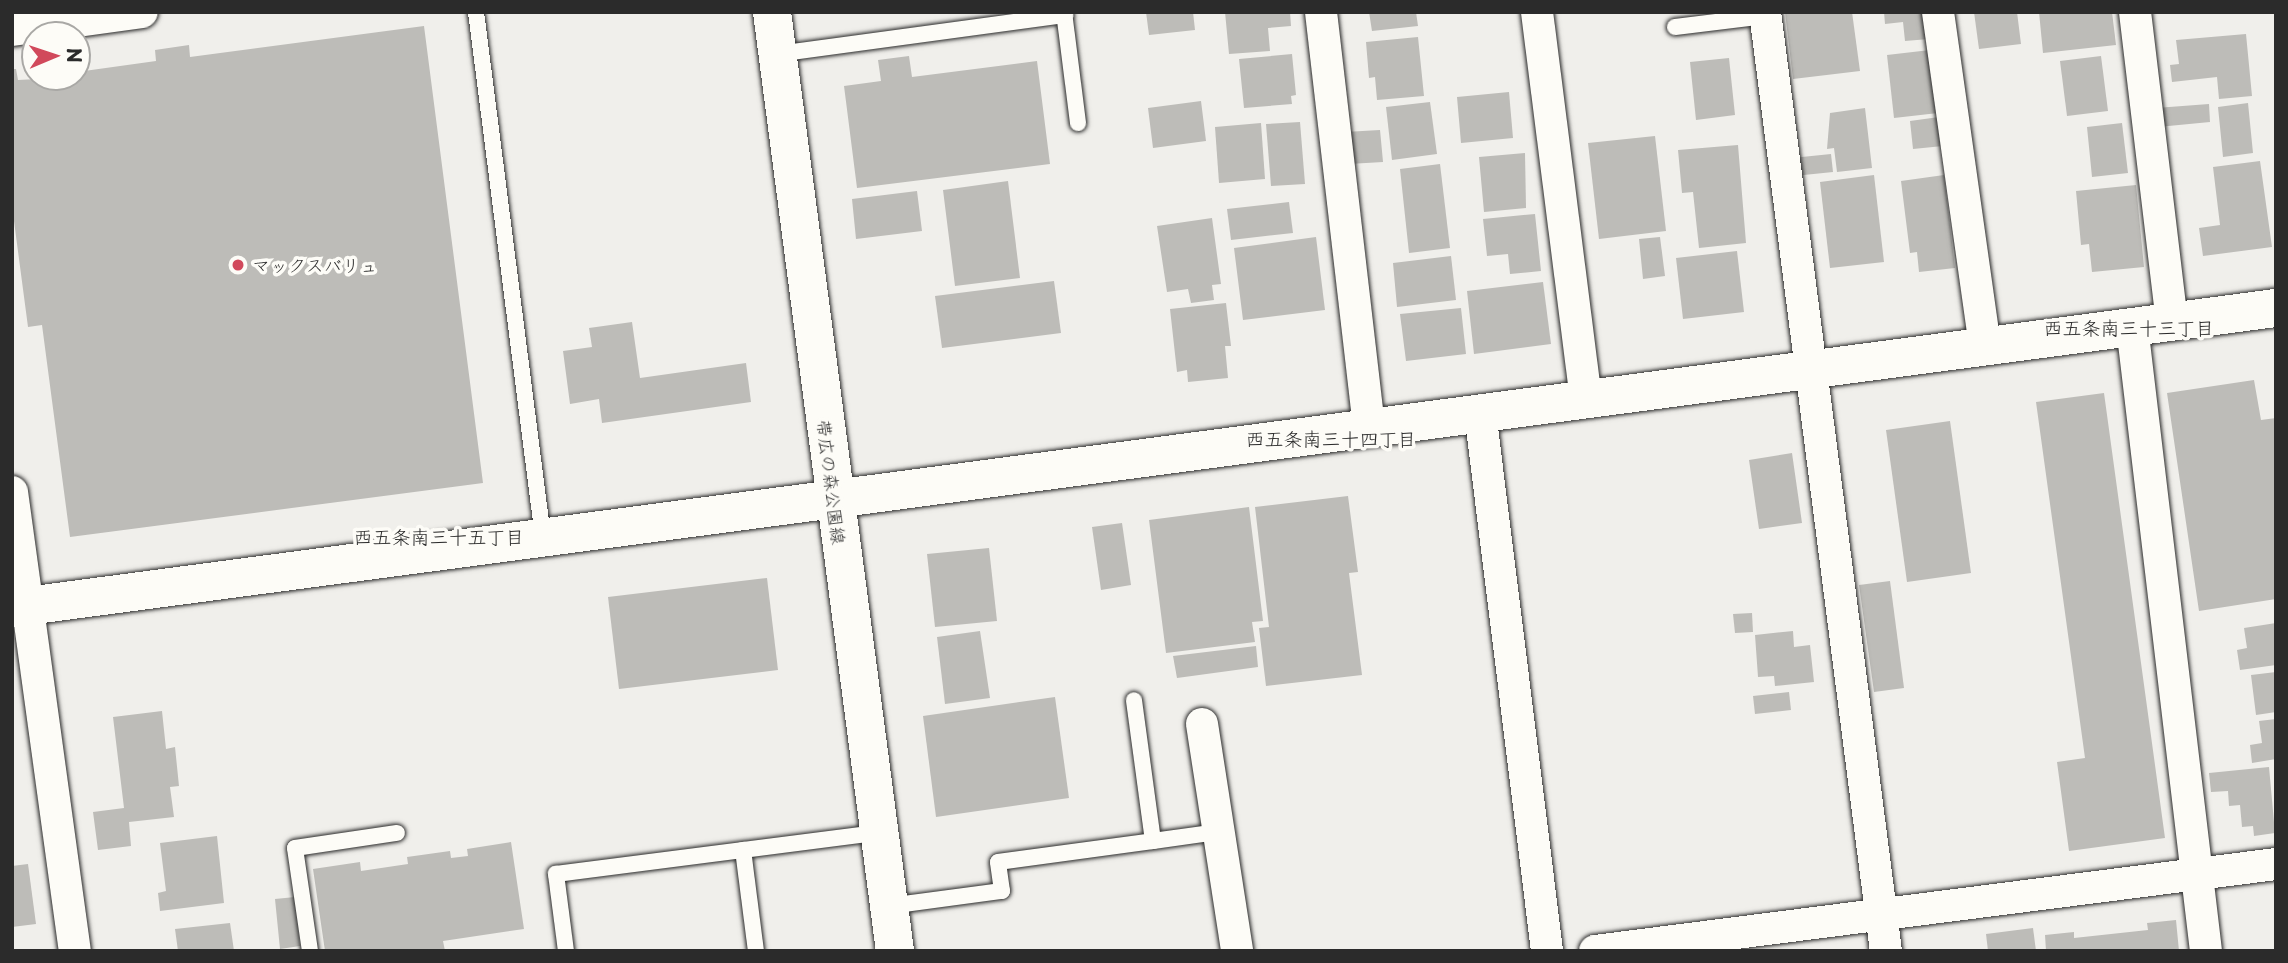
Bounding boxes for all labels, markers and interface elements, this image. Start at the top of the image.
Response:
north arrow [21,21,91,91]
text: N [61,47,89,63]
place label: マックスバリュ [252,254,378,276]
marker: マックスバリュ [230,257,246,273]
district label: 西五条南三十三丁目 [2044,317,2214,339]
street label: 帯広の森公園線 [813,418,849,546]
district label: 西五条南三十四丁目 [1246,428,1416,450]
district label: 西五条南三十五丁目 [354,526,524,548]

